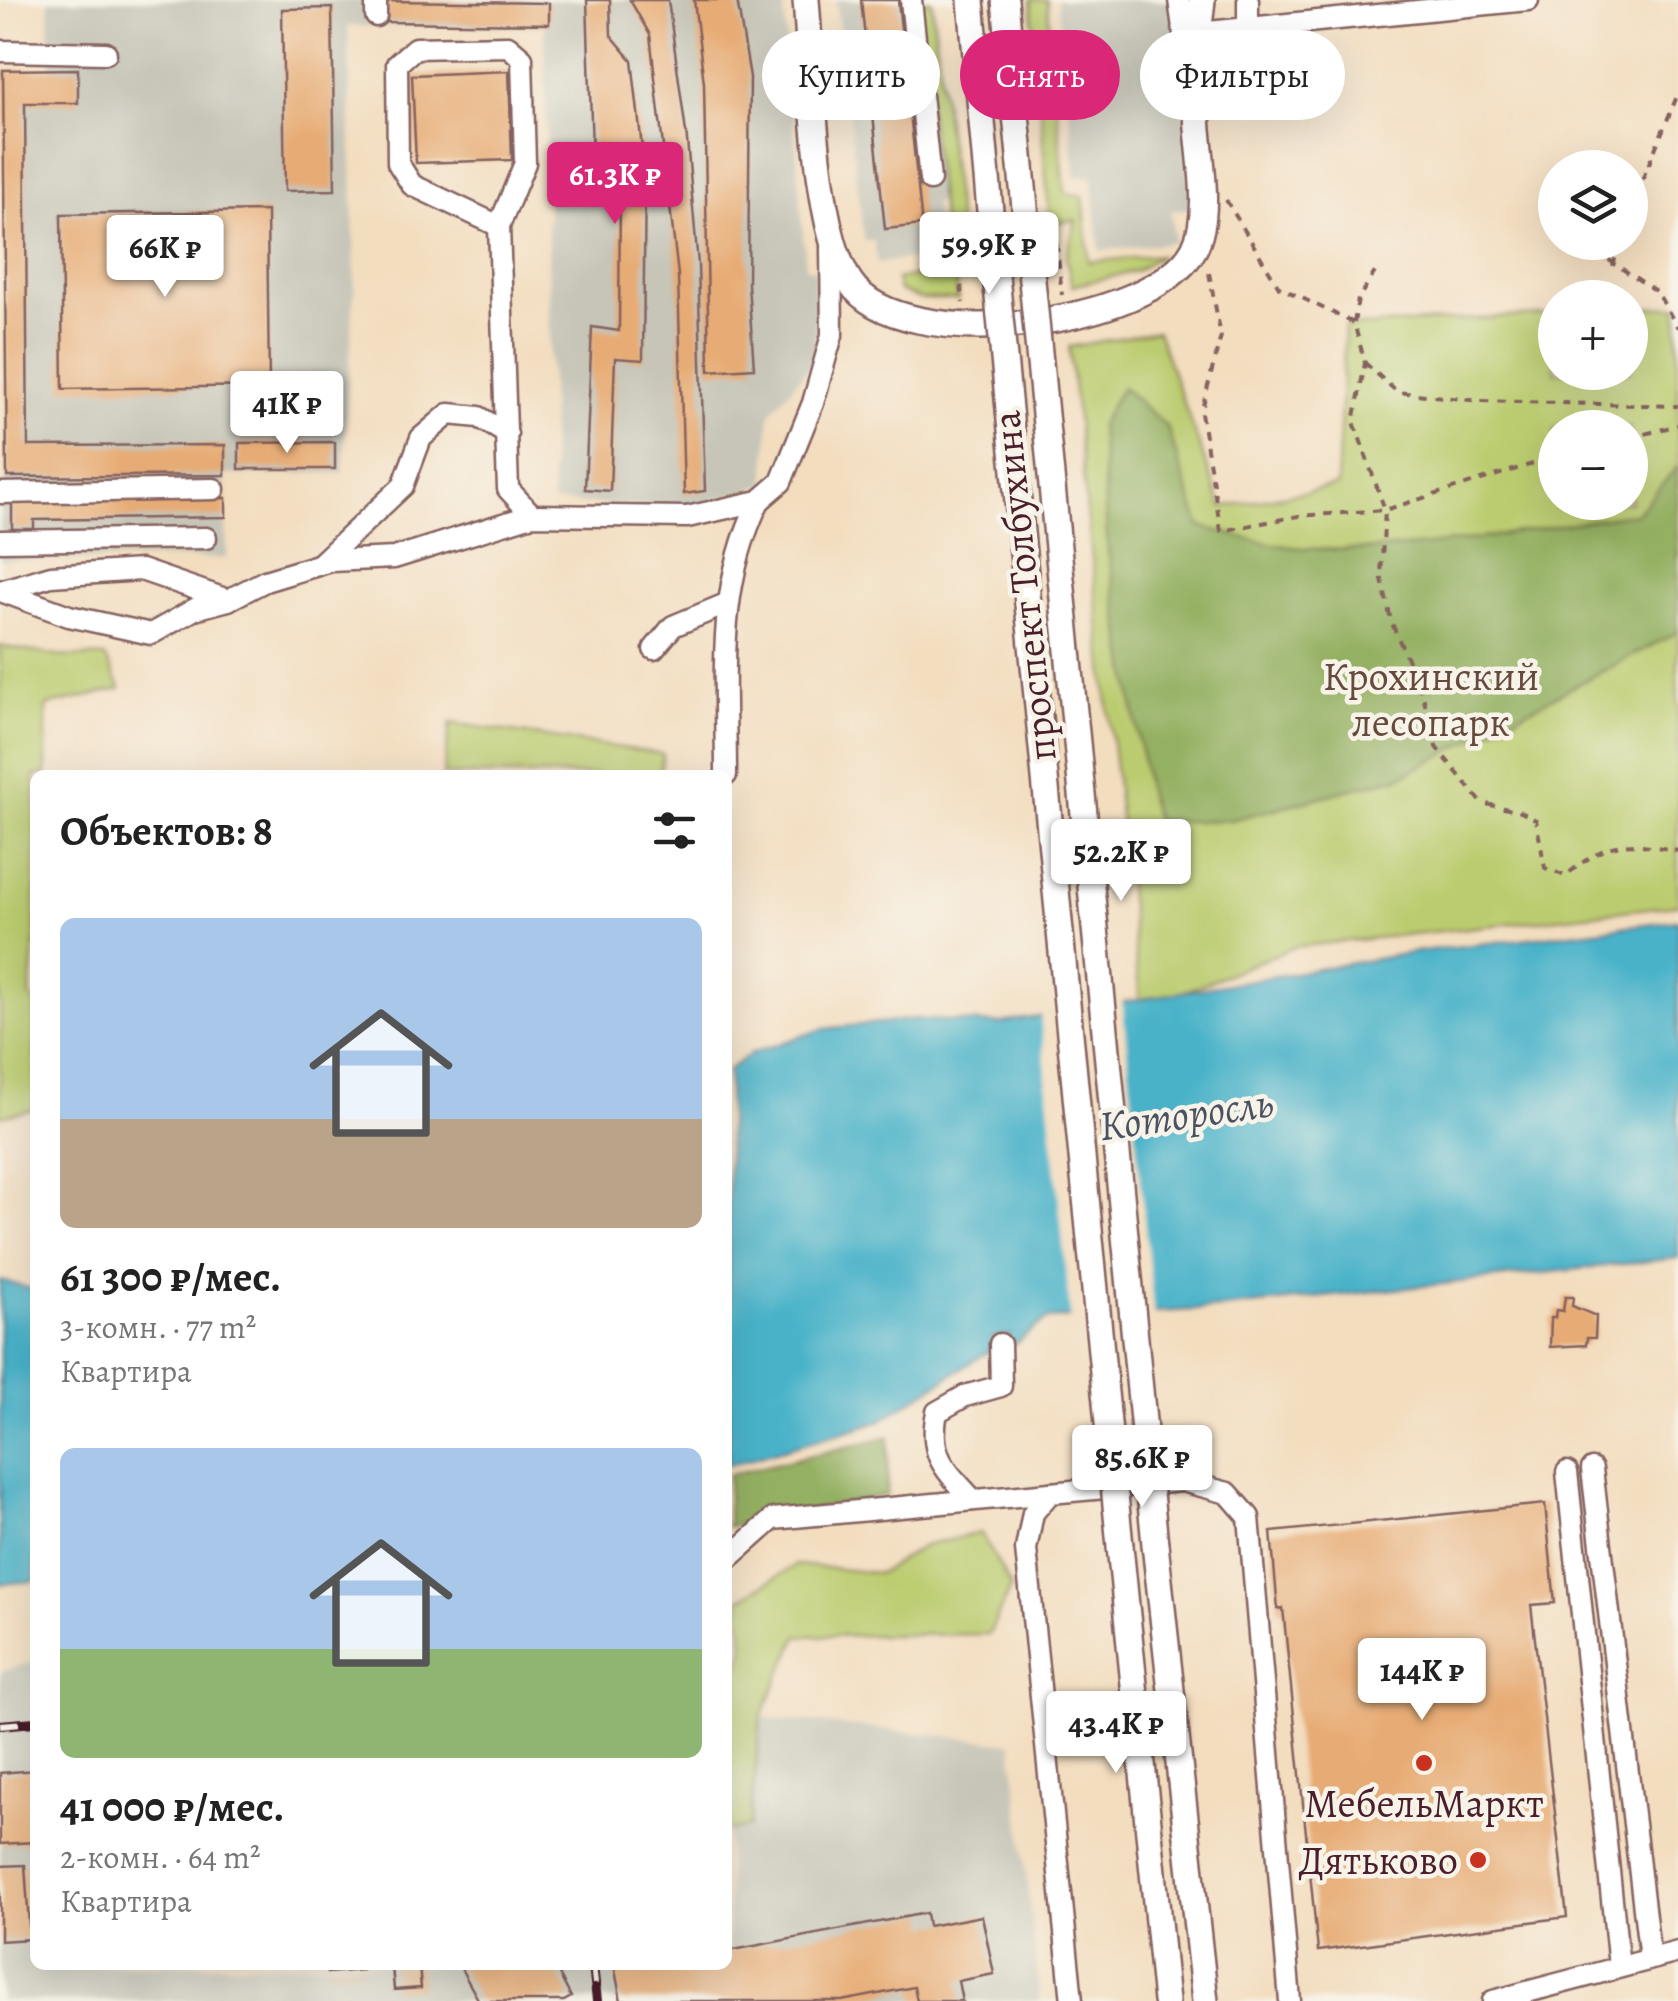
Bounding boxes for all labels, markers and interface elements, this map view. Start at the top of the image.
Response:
chip: Купить [762,30,940,120]
chip: Снять [960,30,1120,120]
chip: Фильтры [1140,30,1345,120]
pin: 61.3K ₽ [523,142,707,227]
map controls [1538,150,1648,520]
button: layers [1538,150,1648,260]
text: 61.3K ₽ [569,152,661,196]
pin: 59.9K ₽ [897,212,1081,297]
pin: 66K ₽ [95,215,235,300]
text: 59.9K ₽ [942,222,1036,266]
text: 66K ₽ [129,225,201,269]
button: + [1538,280,1648,390]
pin: 41K ₽ [217,371,357,456]
text: 41K ₽ [252,381,322,425]
street label: проспект Толбухина [978,408,1070,764]
button: − [1538,410,1648,520]
park label: Крохинский лесопарк [1323,649,1539,750]
text: Объектов: 8 [60,802,273,859]
icon: filters [647,803,702,858]
pin: 52.2K ₽ [1029,819,1213,904]
text: 52.2K ₽ [1073,829,1169,873]
icon: home [291,983,471,1163]
water label: Которосль [1095,1074,1277,1154]
text: 61 300 ₽/мес. [60,1248,281,1305]
text: 3-комн. · 77 m² [60,1305,256,1349]
text: Квартира [60,1349,192,1393]
pin: 85.6K ₽ [1050,1425,1234,1510]
text: 85.6K ₽ [1094,1435,1190,1479]
icon: home [291,1513,471,1693]
pin: 144K ₽ [1341,1638,1503,1723]
text: 144K ₽ [1380,1648,1464,1692]
pin: 43.4K ₽ [1024,1691,1208,1776]
text: 43.4K ₽ [1068,1701,1164,1745]
marker: МебельМаркт [1413,1752,1435,1774]
place label: МебельМаркт [1304,1776,1544,1831]
text: 41 000 ₽/мес. [60,1778,285,1835]
place label: Дятьково [1298,1833,1458,1888]
text: 2-комн. · 64 m² [60,1835,260,1879]
marker: Дятьково [1467,1849,1489,1871]
text: Квартира [60,1879,192,1923]

